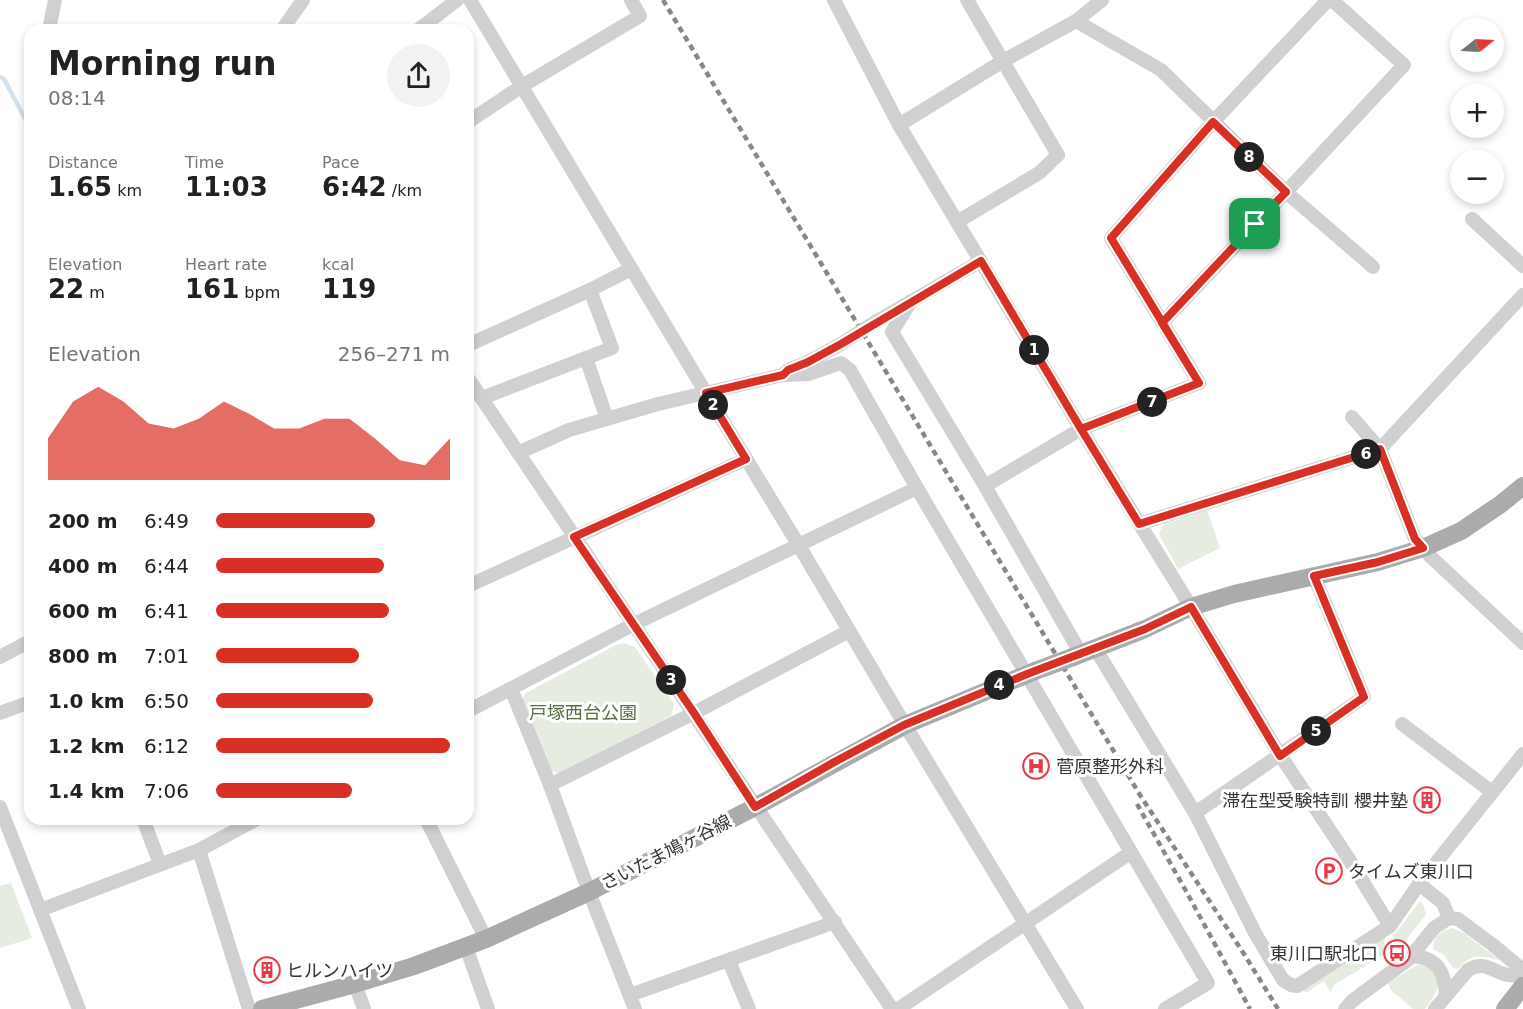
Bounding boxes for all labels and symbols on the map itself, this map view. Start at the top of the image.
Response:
north arrow [1450,18,1504,72]
pin: 8 [1234,142,1264,172]
pin [1229,198,1280,249]
pin: 1 [1019,335,1049,365]
pin: 7 [1137,387,1167,417]
pin: 2 [698,390,728,420]
pin: 6 [1351,439,1381,469]
pin: 3 [656,665,686,695]
pin: 4 [984,670,1014,700]
park label: 戸塚西台公園 [529,702,637,723]
pin: 5 [1301,716,1331,746]
hospital icon: 菅原整形外科 [1021,751,1051,781]
place label: 菅原整形外科 [1056,756,1164,777]
building icon: 滞在型受験特訓 櫻井塾 [1412,785,1442,815]
place label: 滞在型受験特訓 櫻井塾 [1222,790,1408,811]
street label: さいたま鳩ヶ谷線 [597,810,735,894]
parking icon: タイムズ東川口 [1314,856,1344,886]
place label: タイムズ東川口 [1348,861,1474,882]
bus stop icon: 東川口駅北口 [1382,938,1412,968]
place label: 東川口駅北口 [1270,943,1378,964]
building icon: ヒルンハイツ [252,955,282,985]
place label: ヒルンハイツ [286,960,393,981]

